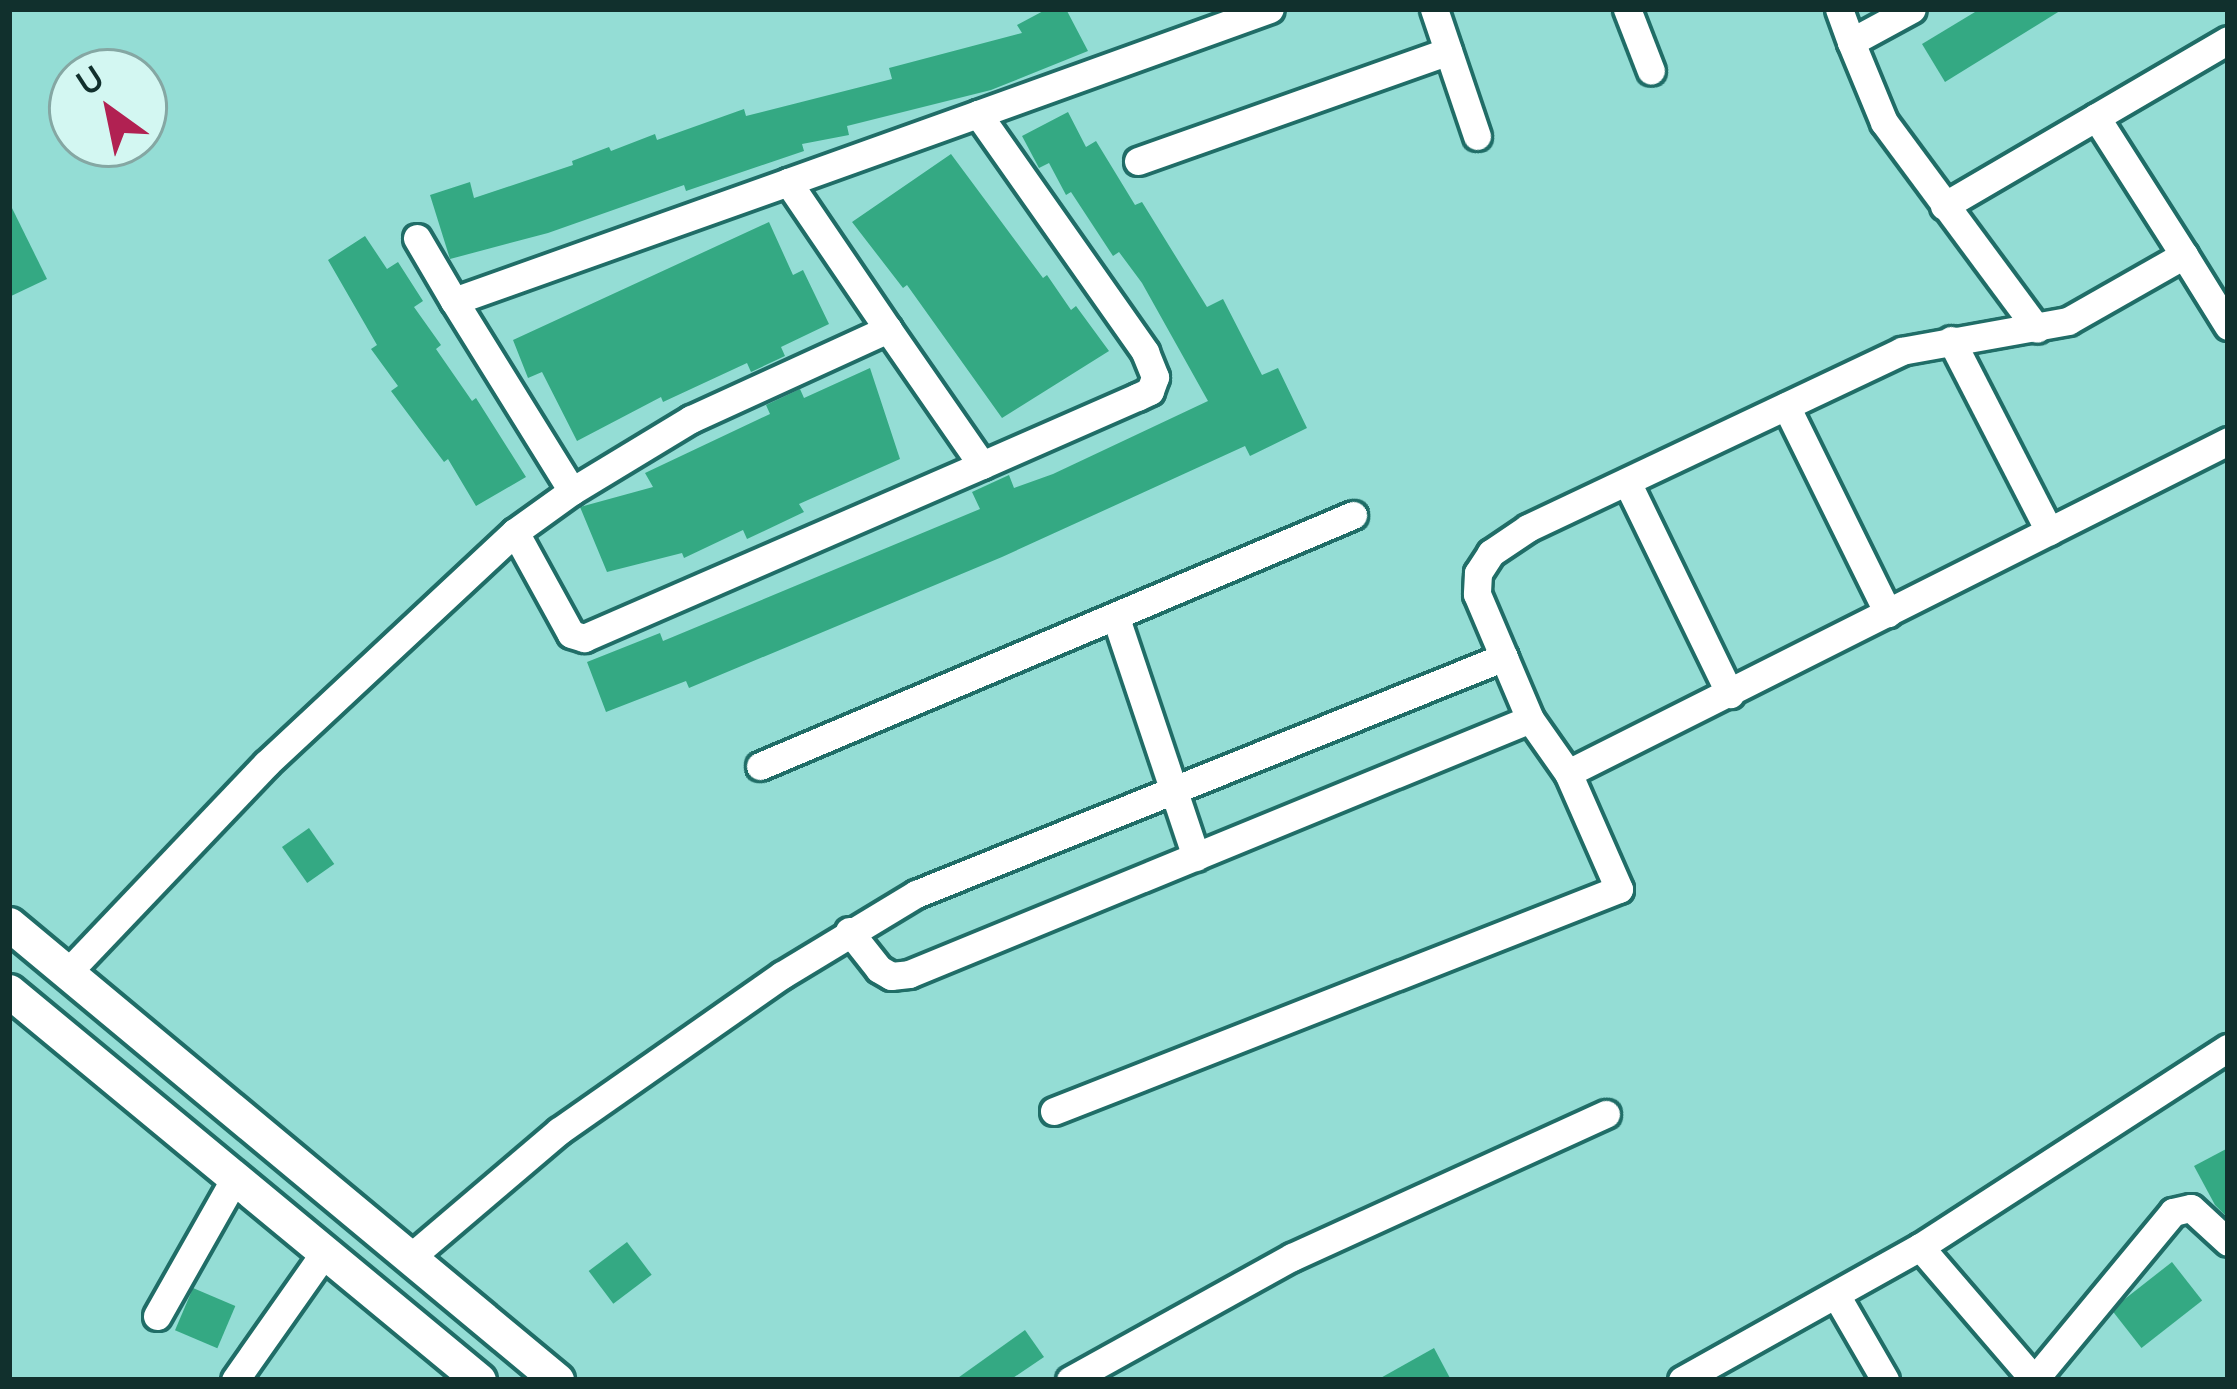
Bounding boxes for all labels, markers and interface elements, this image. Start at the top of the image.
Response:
north arrow [48,48,168,168]
text: U [68,55,112,105]

